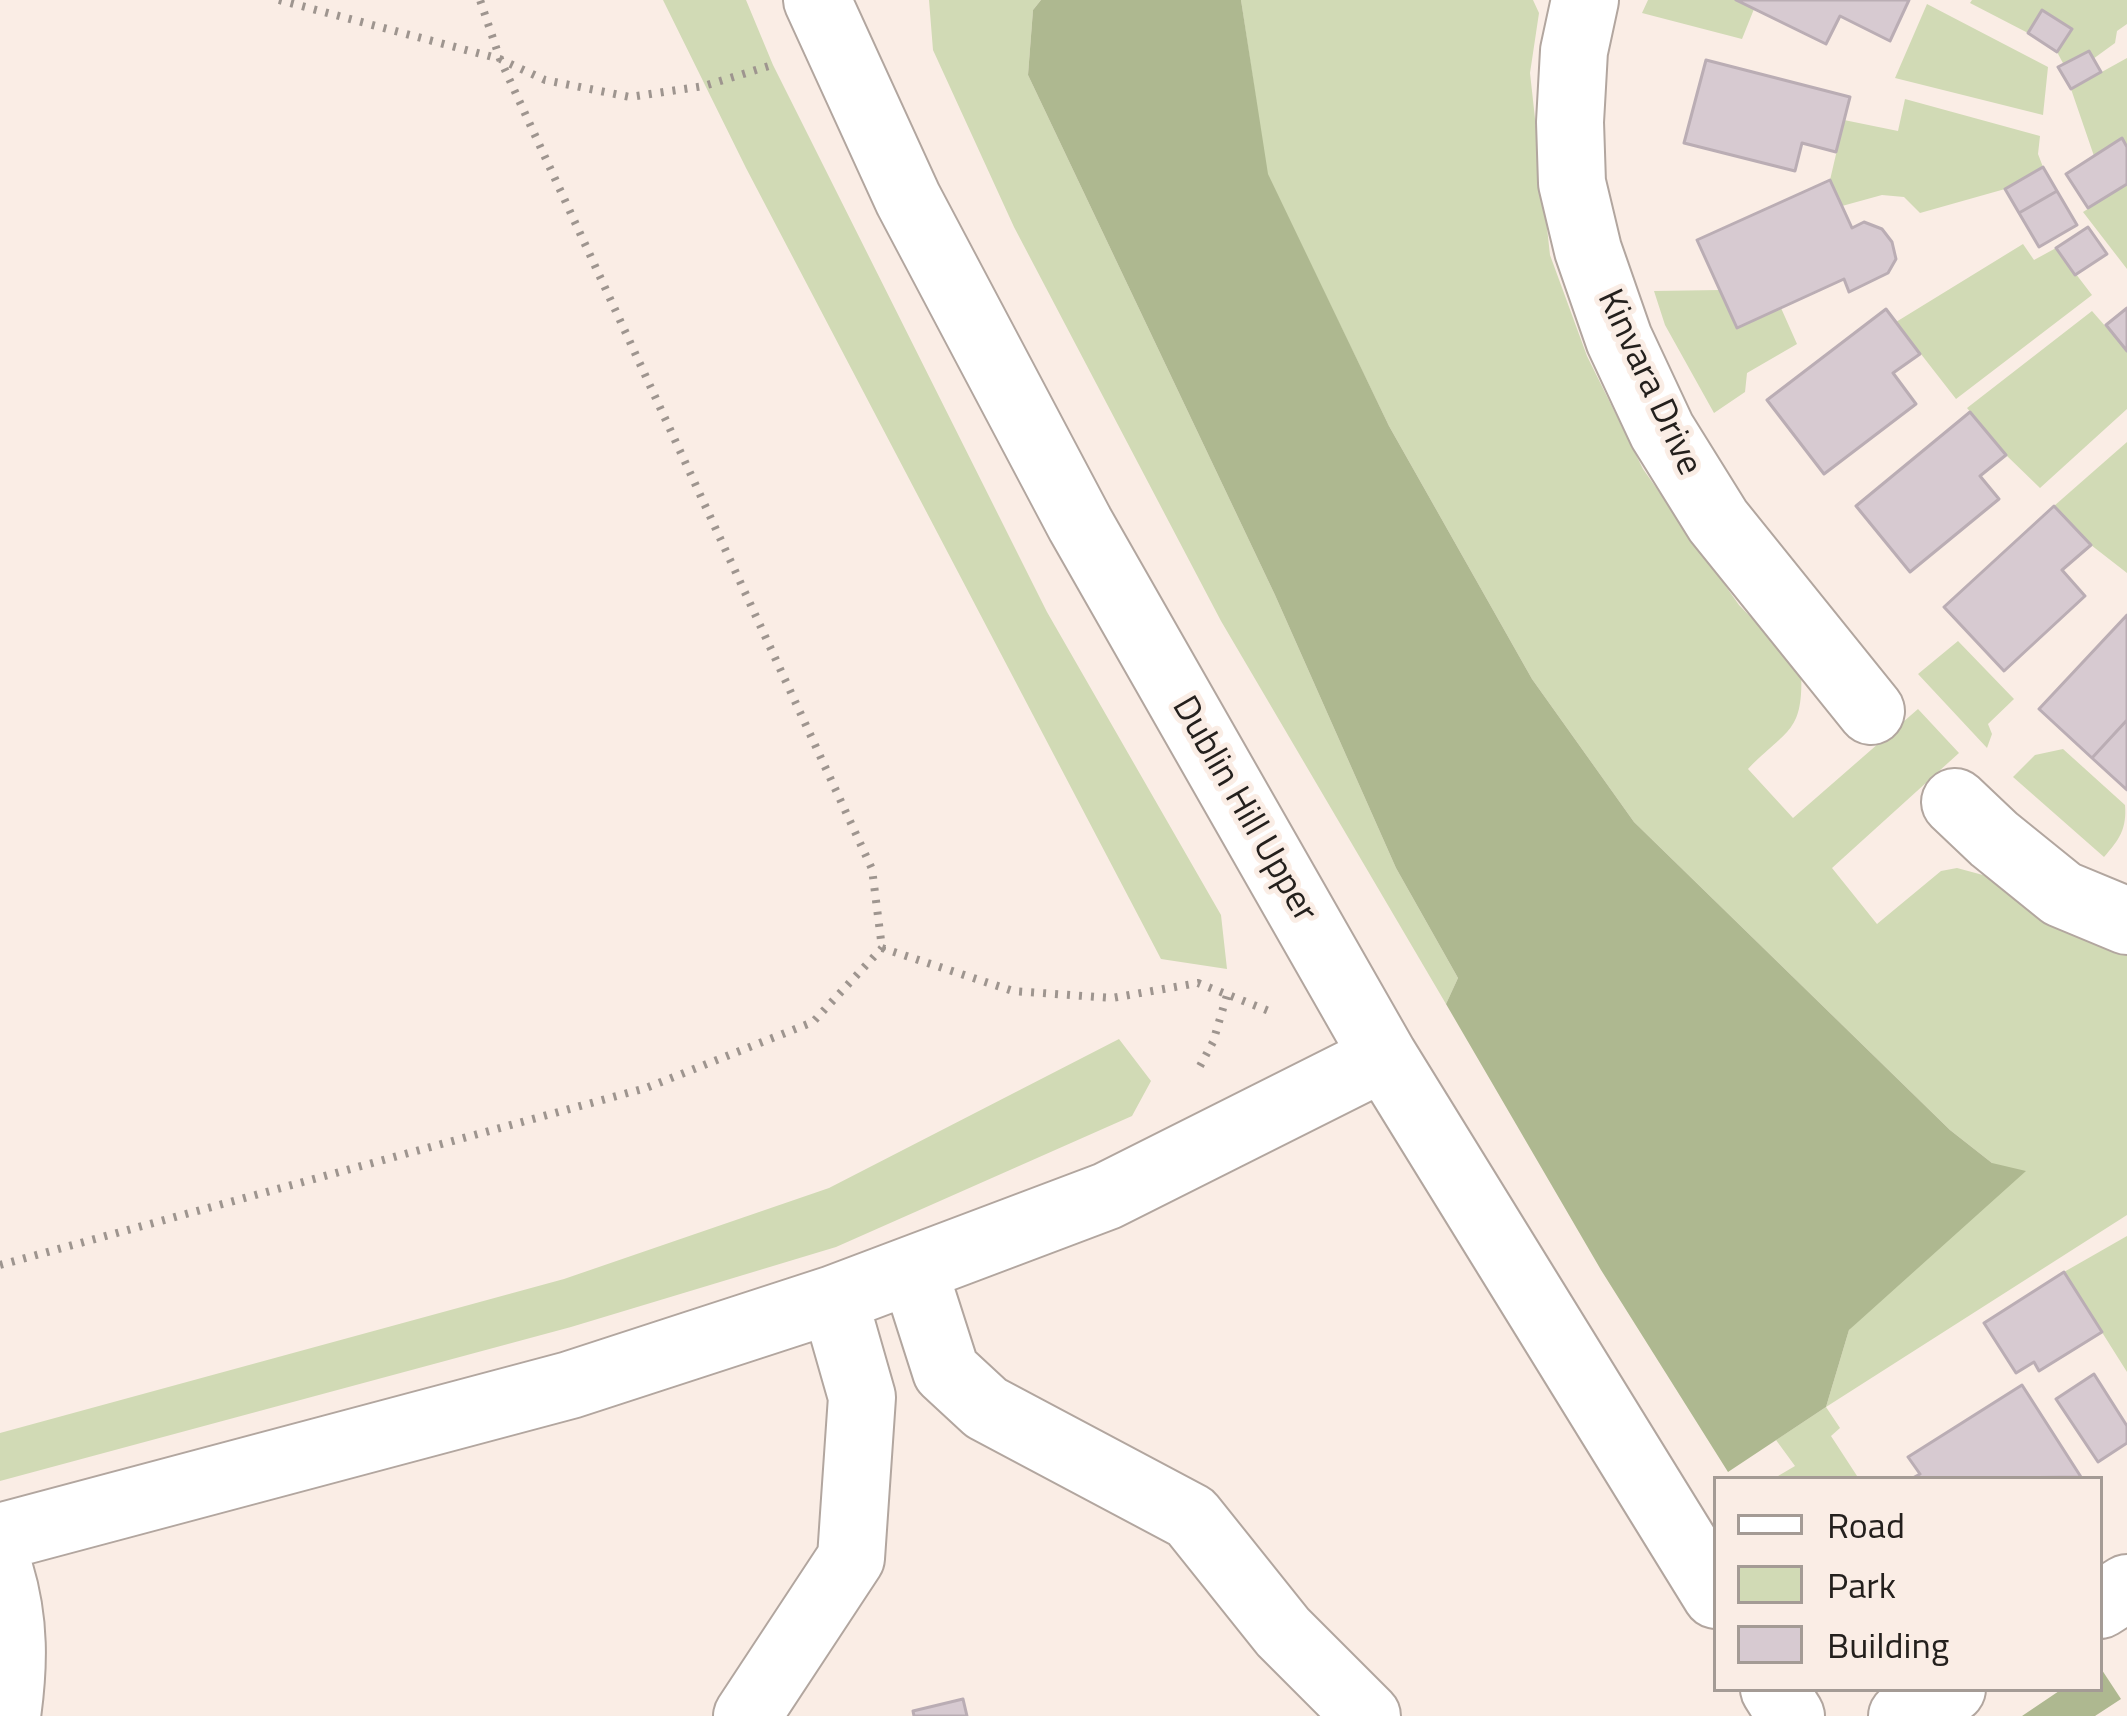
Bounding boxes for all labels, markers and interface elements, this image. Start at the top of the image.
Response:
street label: Kinvara Drive [1586,283,1710,483]
street label: Dublin Hill Upper [1161,690,1325,930]
legend [1713,1476,2103,1692]
text: Road [1827,1497,1905,1552]
text: Park [1827,1557,1896,1612]
text: Building [1827,1617,1949,1672]

